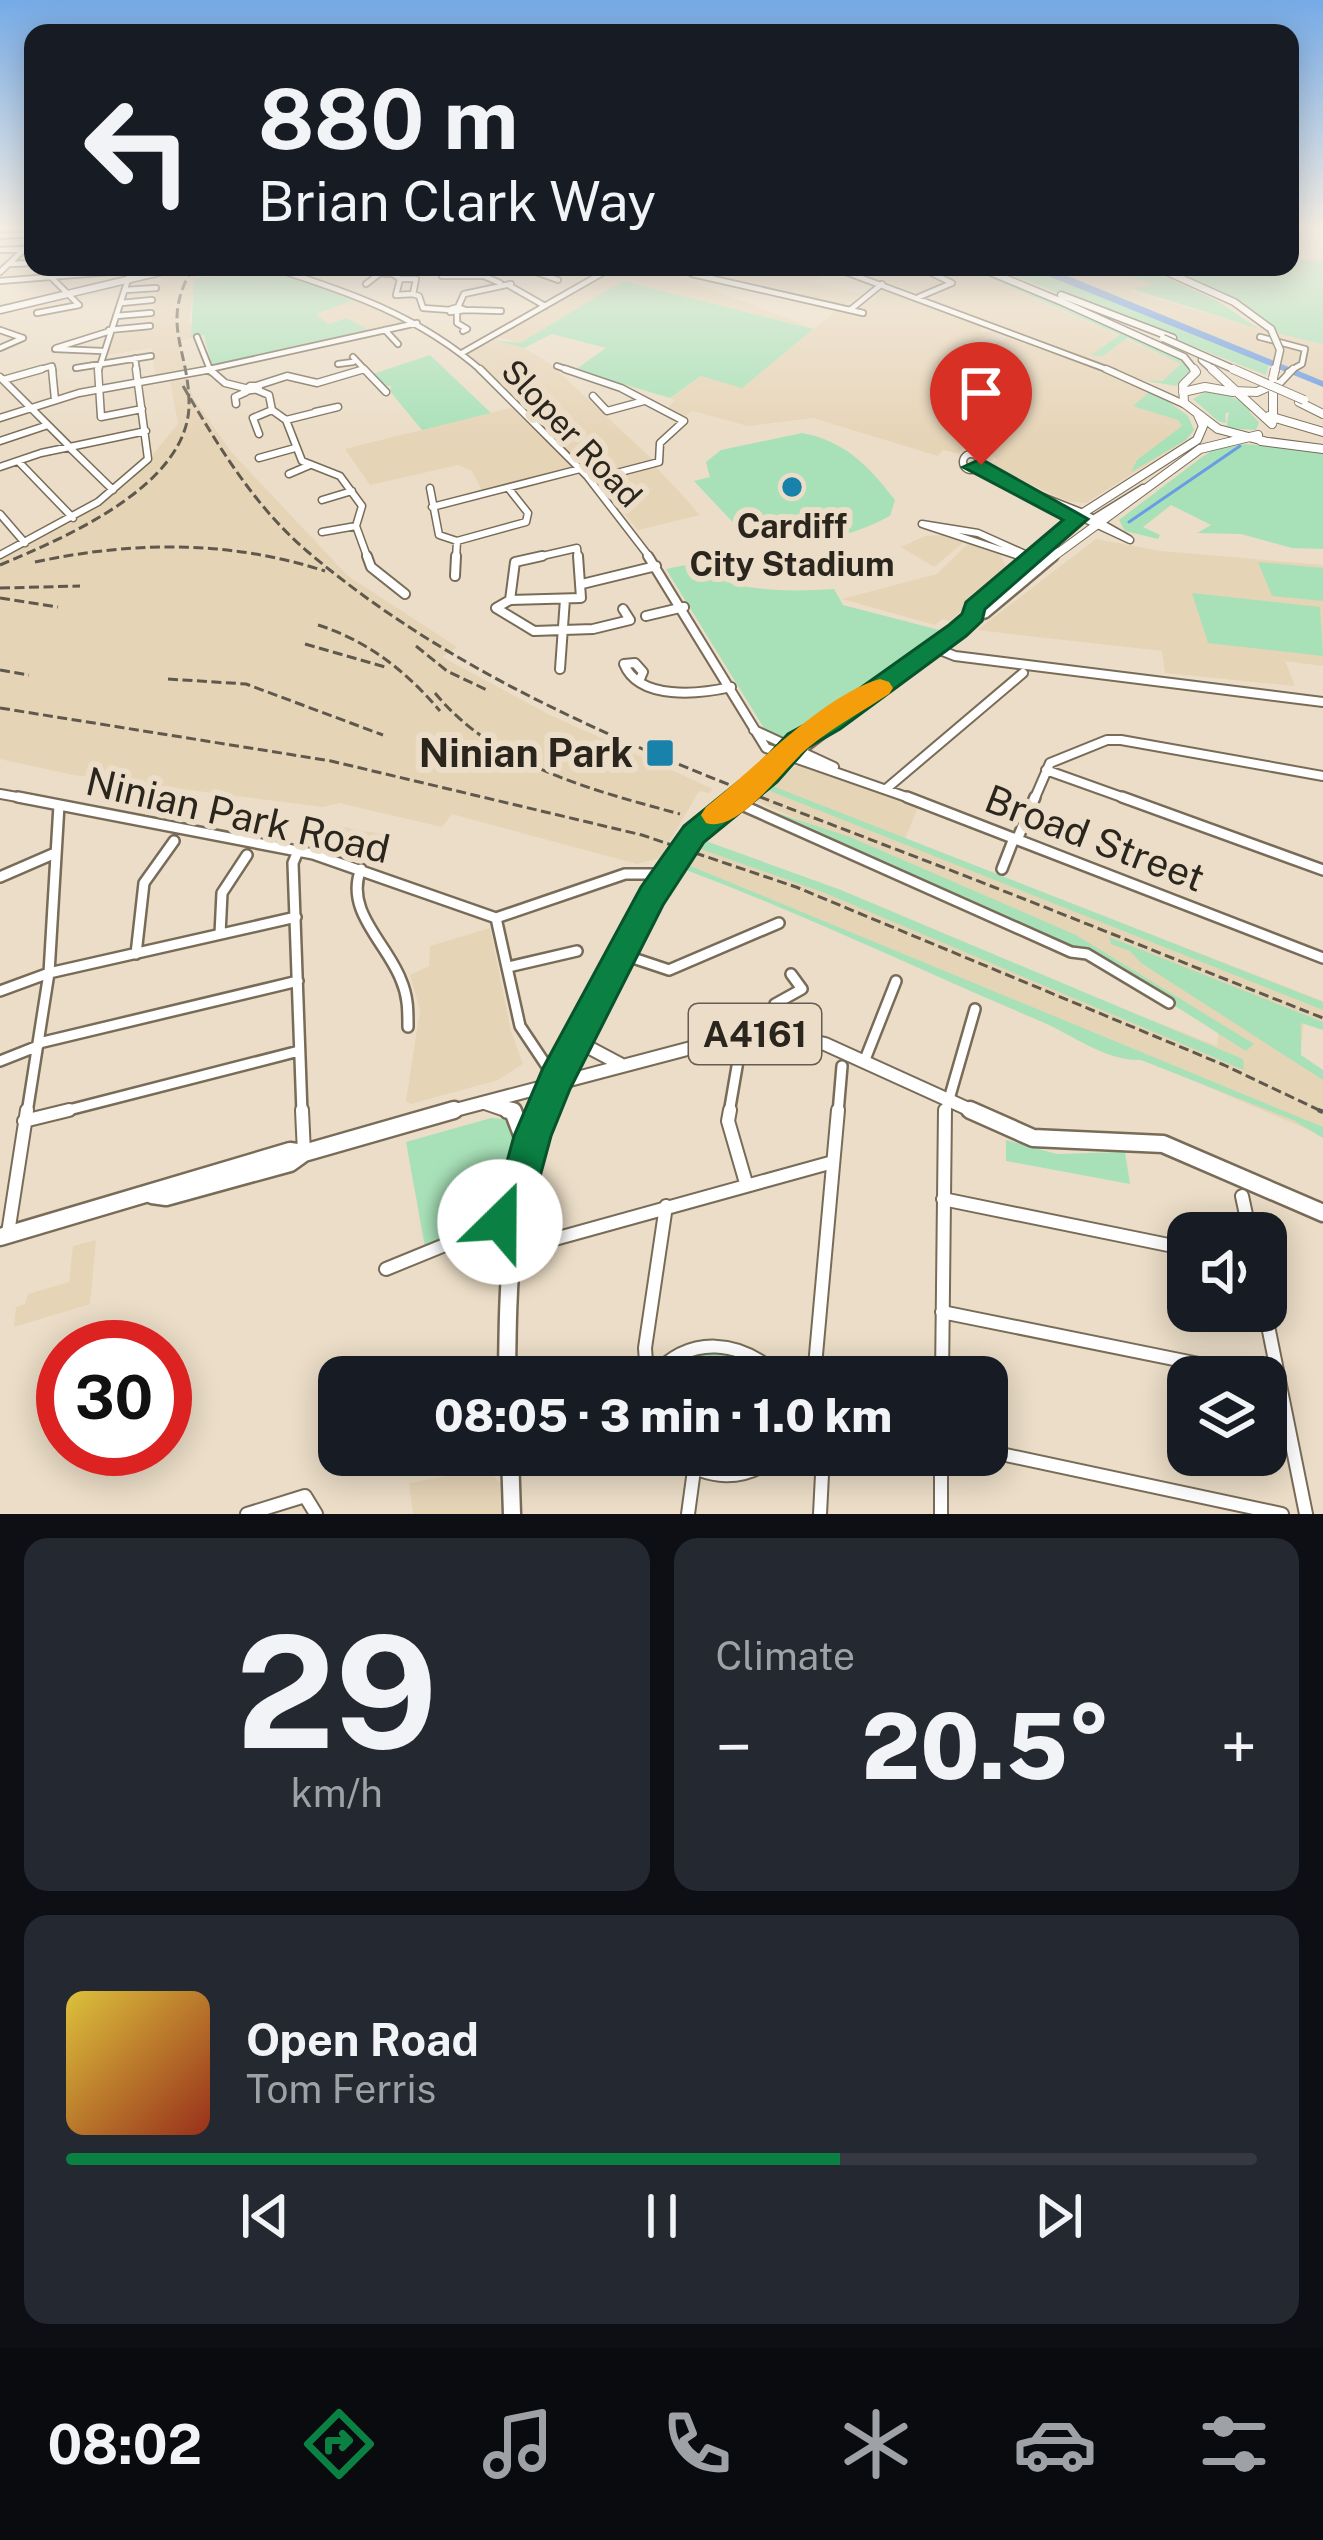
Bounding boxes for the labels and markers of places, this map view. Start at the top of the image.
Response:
pin [930,342,1032,465]
marker: Cardiff City Stadium [779,474,805,500]
place label: Cardiff City Stadium [689,507,895,583]
place label: Ninian Park [419,730,633,776]
marker: Ninian Park [644,737,676,769]

